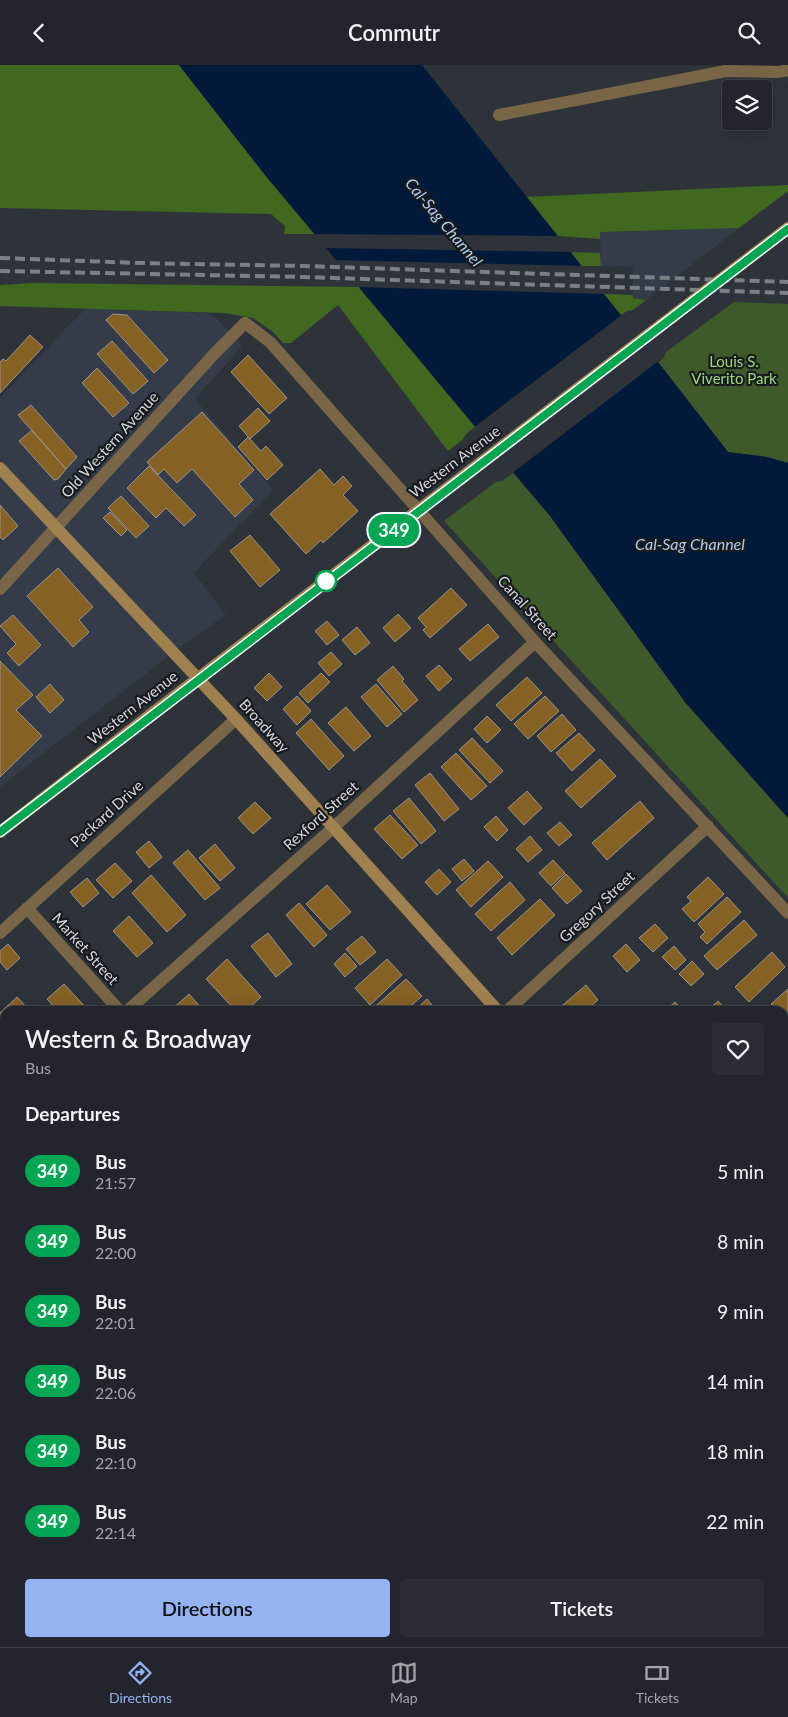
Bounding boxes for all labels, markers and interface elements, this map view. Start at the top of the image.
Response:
icon: back [25,19,53,47]
text: Commutr [348,19,440,46]
icon: search [735,19,763,47]
map controls [722,80,772,130]
button: layers [722,80,772,130]
water label: Cal-Sag Channel [402,174,487,270]
park label: Louis S. Viverito Park [691,352,777,387]
street label: Old Western Avenue [57,387,162,501]
street label: Western Avenue [405,421,503,501]
line badge: 349 [365,514,423,546]
text: 349 [378,519,410,541]
water label: Cal-Sag Channel [635,534,745,553]
unlabelled marker [315,570,337,592]
street label: Canal Street [494,572,562,644]
street label: Western Avenue [84,666,181,748]
street label: Broadway [236,695,294,756]
street label: Packard Drive [66,776,146,851]
street label: Rexford Street [279,776,362,854]
street label: Gregory Street [555,866,638,946]
street label: Market Street [49,909,123,988]
button: heart [712,1023,764,1075]
text: Western & Broadway [25,1024,251,1053]
text: Bus [25,1058,51,1077]
text: Departures [25,1102,120,1125]
text: Bus [95,1150,126,1173]
text: 349 [37,1160,68,1182]
text: 5 min [717,1160,764,1183]
text: 21:57 [95,1173,136,1192]
text: Bus [95,1220,126,1243]
text: 349 [37,1230,68,1252]
text: 8 min [717,1230,764,1253]
text: 22:00 [95,1243,136,1262]
text: Bus [95,1290,126,1313]
text: 349 [37,1300,68,1322]
text: 9 min [717,1300,764,1323]
text: 22:01 [95,1313,136,1332]
text: Bus [95,1360,126,1383]
text: 349 [37,1370,68,1392]
text: 14 min [706,1370,764,1393]
text: 22:06 [95,1383,136,1402]
text: Bus [95,1430,126,1453]
text: 349 [37,1440,68,1462]
text: 18 min [706,1440,764,1463]
text: 22:10 [95,1453,136,1472]
text: Bus [95,1500,126,1523]
text: 349 [37,1510,68,1532]
text: 22 min [706,1510,764,1533]
text: 22:14 [95,1523,136,1542]
button: Directions [25,1579,390,1637]
button: Tickets [400,1579,764,1637]
tab: Directions [109,1659,172,1706]
tab: Map [390,1659,418,1706]
tab: Tickets [636,1659,679,1706]

